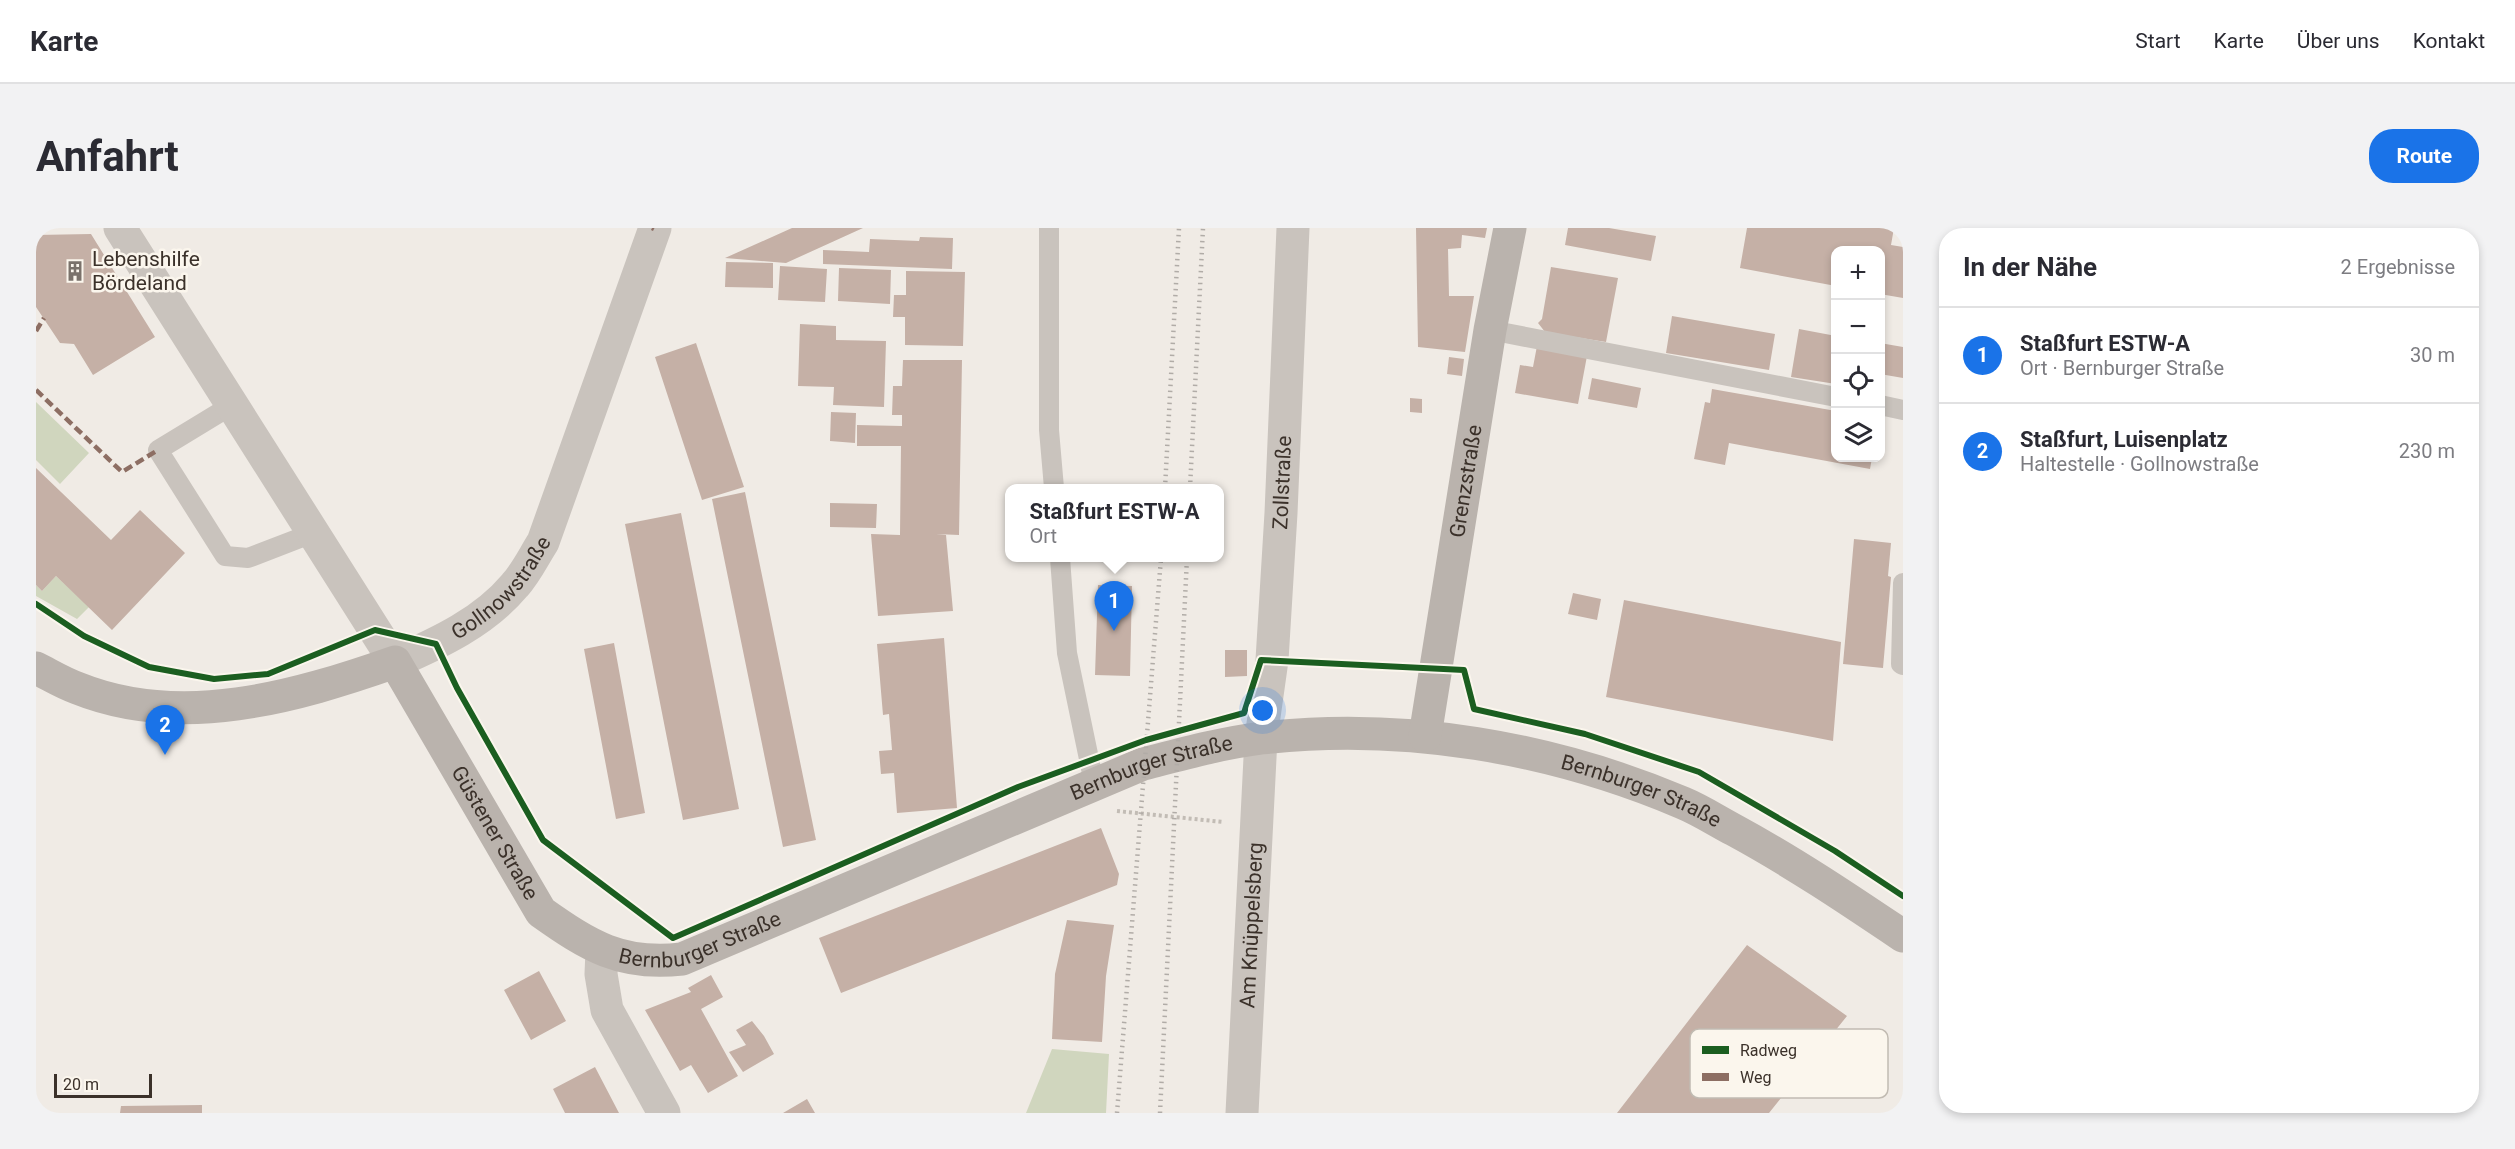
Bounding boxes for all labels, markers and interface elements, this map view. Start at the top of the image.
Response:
text: Karte [30,25,98,58]
text: Start [2135,29,2181,53]
text: Karte [2214,29,2264,53]
text: Über uns [2297,29,2380,53]
text: Kontakt [2413,29,2485,53]
button: Route [2369,129,2479,183]
text: Anfahrt [36,132,179,181]
map controls [1831,246,1885,462]
button: + [1831,246,1885,300]
place label: Lebenshilfe Bördeland [92,247,200,295]
text: In der Nähe [1963,252,2097,282]
text: 2 Ergebnisse [2341,255,2455,279]
building icon: Lebenshilfe Bördeland [63,259,87,283]
button: − [1831,300,1885,354]
text: Staßfurt ESTW-A [2020,331,2190,356]
text: 1 [1977,343,1988,367]
text: 30 m [2410,343,2455,367]
button: locate [1831,354,1885,408]
text: Ort · Bernburger Straße [2020,356,2224,380]
button: layers [1831,408,1885,462]
street label: Grenzstraße [1445,423,1487,539]
text: Staßfurt, Luisenplatz [2020,427,2228,452]
street label: Zollstraße [1268,435,1296,530]
text: 2 [1977,439,1988,463]
text: 230 m [2399,439,2455,463]
text: Haltestelle · Gollnowstraße [2020,452,2259,476]
popup [1005,484,1224,562]
text: Staßfurt ESTW-A [1029,499,1200,524]
text: Ort [1029,524,1057,548]
street label: Gollnowstraße [447,532,556,645]
pin: 1 [1094,582,1134,631]
your location [1248,696,1277,725]
pin: 2 [146,706,184,755]
street label: Bernburger Straße [1067,731,1235,805]
street label: Bernburger Straße [1558,750,1726,832]
street label: Güstener Straße [446,762,543,904]
street label: Am Knüppelsberg [1235,842,1268,1009]
street label: Bernburger Straße [616,907,785,972]
legend [1690,1029,1888,1098]
text: Radweg [1740,1041,1797,1060]
text: Weg [1740,1068,1771,1087]
scale bar [54,1071,152,1098]
text: 20 m [63,1075,99,1094]

